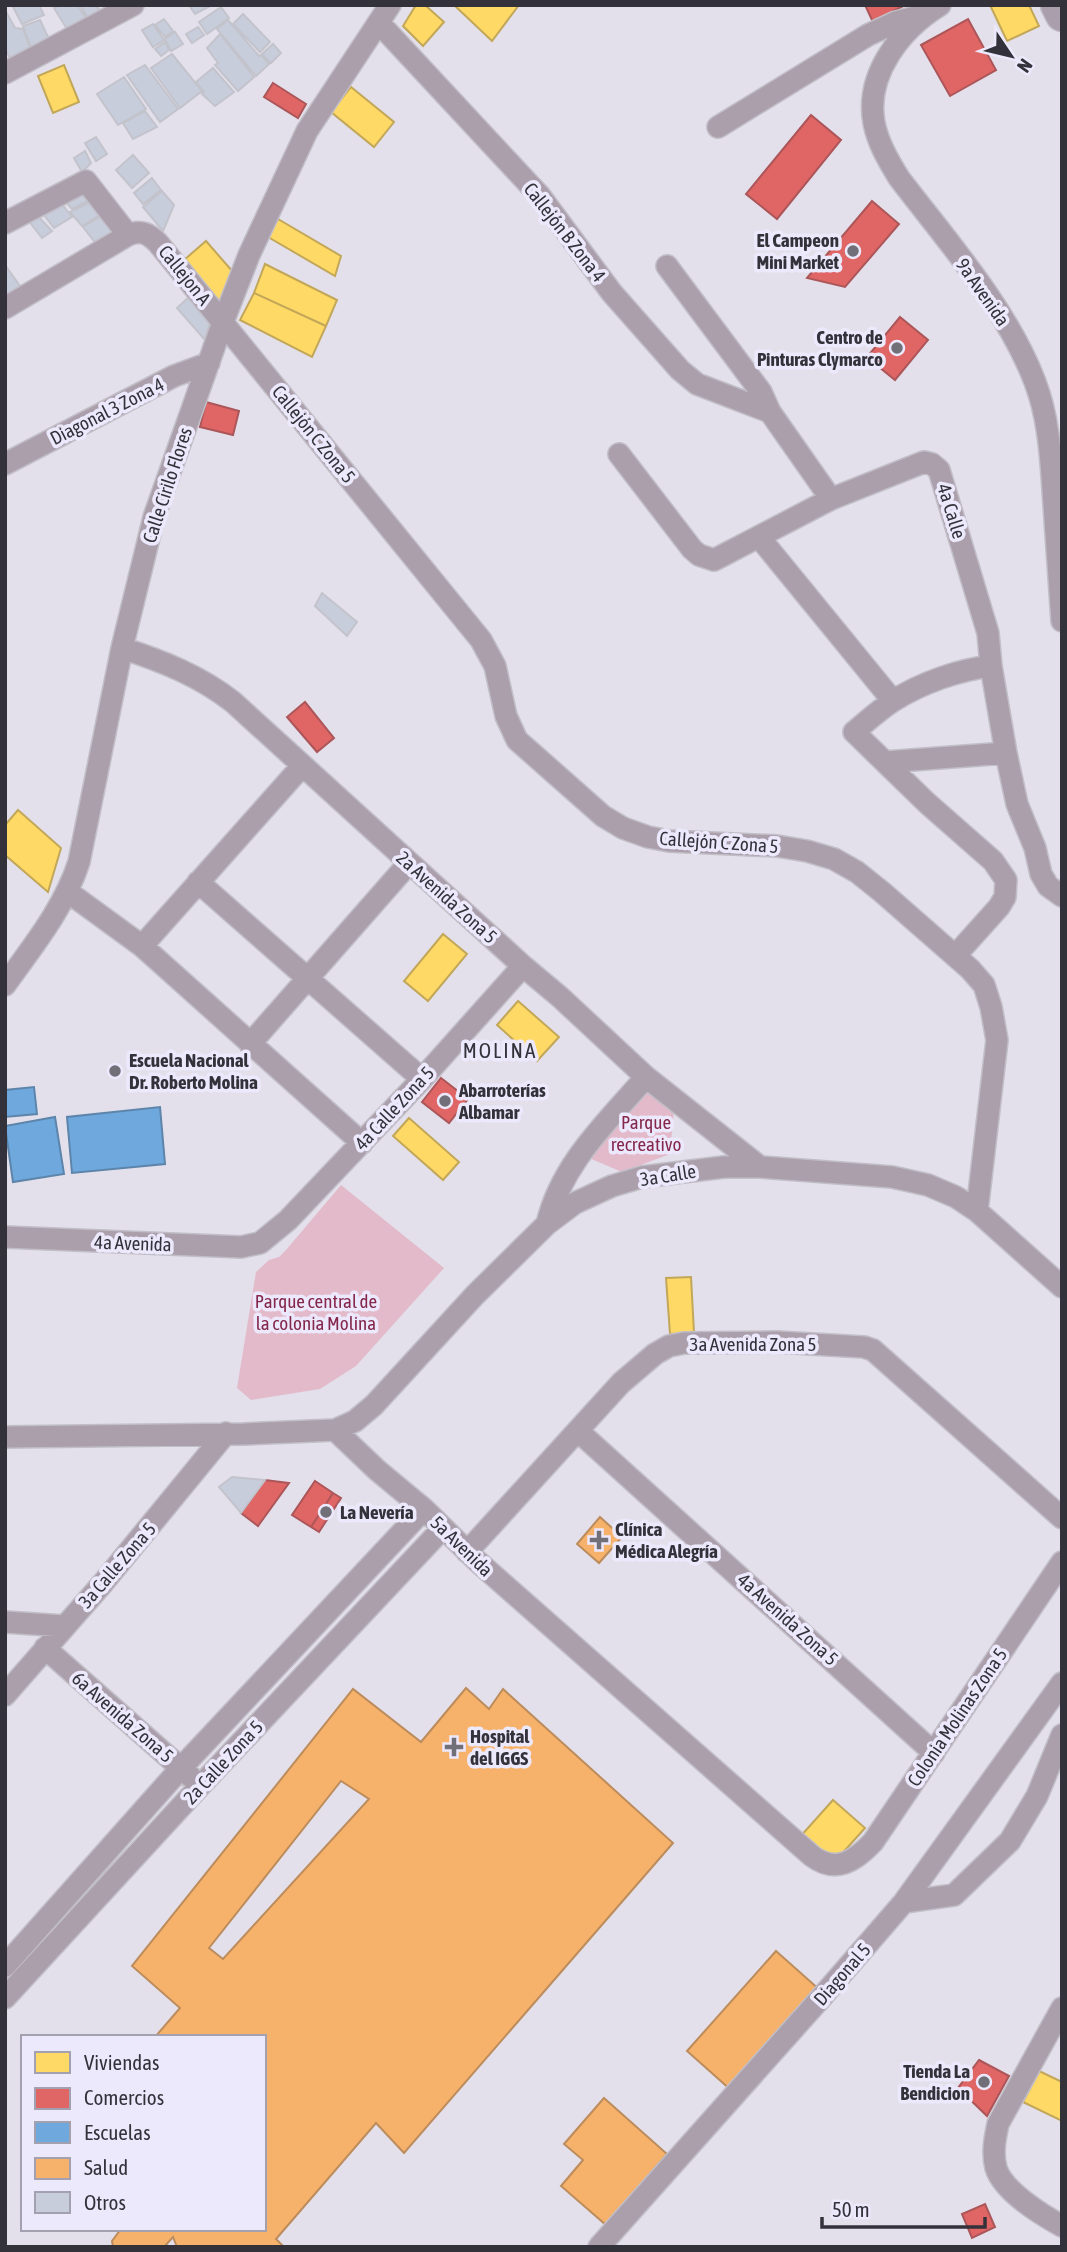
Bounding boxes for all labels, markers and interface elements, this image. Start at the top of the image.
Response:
north arrow [976,21,1046,91]
text: N [1013,55,1037,77]
street label: Callejón B Zona 4 [519,178,611,286]
place label: El Campeon Mini Market [756,229,840,273]
street label: Callejon A [154,241,216,310]
marker: El Campeon Mini Market [845,243,861,259]
street label: 9a Avenida [952,254,1014,330]
place label: Centro de Pinturas Clymarco [757,326,883,370]
marker: Centro de Pinturas Clymarco [889,340,905,356]
street label: Diagonal 3 Zona 4 [46,373,168,449]
street label: Callejón C Zona 5 [268,381,360,487]
street label: Calle Cirilo Flores [138,424,196,546]
street label: 4a Calle [933,481,971,541]
street label: Callejón C Zona 5 [659,827,779,857]
street label: 2a Avenida Zona 5 [392,846,502,948]
district label: MOLINA [463,1038,537,1062]
place label: Escuela Nacional Dr. Roberto Molina [129,1049,258,1093]
street label: 4a Calle Zona 5 [350,1062,438,1154]
marker: Escuela Nacional Dr. Roberto Molina [107,1063,123,1079]
place label: Abarroterías Albamar [458,1079,546,1123]
marker: Abarroterías Albamar [437,1093,453,1109]
park label: Parque recreativo [611,1111,681,1155]
street label: 3a Calle [638,1160,698,1190]
street label: 4a Avenida [94,1231,172,1255]
park label: Parque central de la colonia Molina [255,1290,377,1334]
street label: 3a Avenida Zona 5 [689,1333,817,1355]
place label: La Nevería [340,1501,414,1523]
marker: La Nevería [318,1504,334,1520]
street label: 5a Avenida [427,1511,497,1581]
street label: 3a Calle Zona 5 [74,1518,160,1612]
place label: Clínica Médica Alegría [615,1518,718,1562]
marker: Clínica Médica Alegría [589,1530,609,1550]
street label: 4a Avenida Zona 5 [733,1568,843,1670]
street label: Colonia Molinas Zona 5 [903,1644,1011,1790]
street label: 6a Avenida Zona 5 [68,1667,178,1767]
street label: 2a Calle Zona 5 [179,1716,267,1808]
place label: Hospital del IGGS [470,1725,530,1769]
marker: Hospital del IGGS [444,1737,464,1757]
street label: Diagonal 5 [809,1938,875,2010]
legend [21,2035,266,2231]
text: Viviendas [84,2050,159,2074]
place label: Tienda La Bendicion [900,2060,970,2104]
marker: Tienda La Bendicion [976,2074,992,2090]
text: Comercios [84,2085,164,2109]
text: Escuelas [84,2120,151,2144]
text: Salud [84,2155,128,2179]
scale bar [822,2186,985,2230]
text: Otros [84,2190,126,2214]
text: 50 m [832,2197,870,2221]

